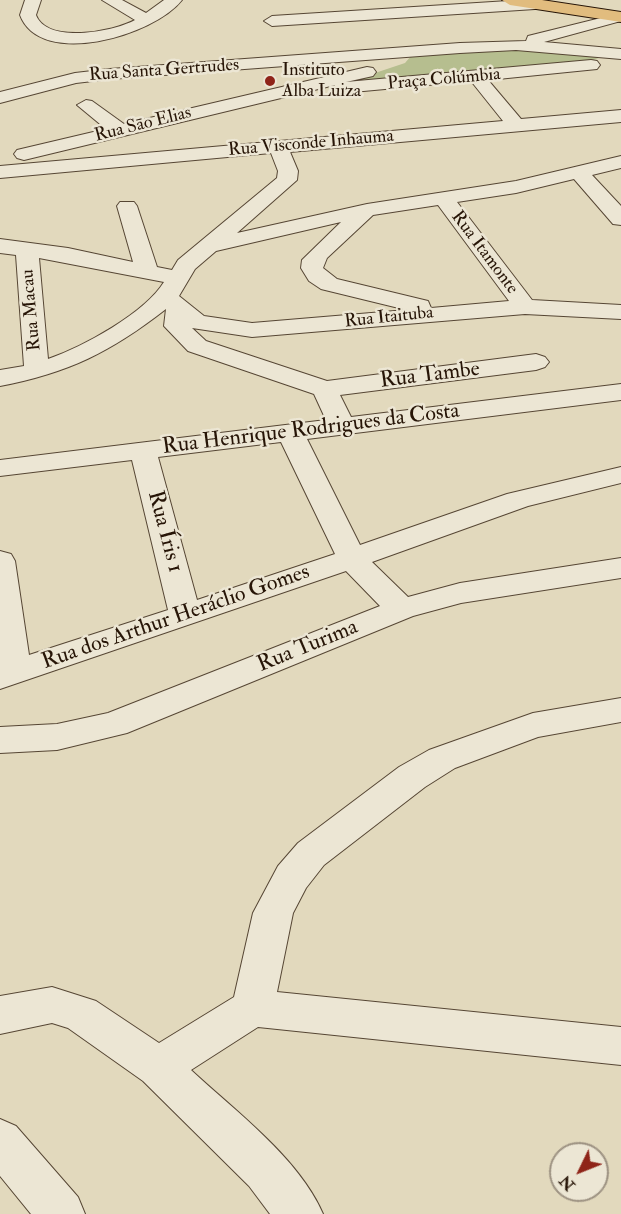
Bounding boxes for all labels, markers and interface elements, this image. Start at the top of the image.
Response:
street label: Rua Santa Gertrudes [88,55,240,87]
place label: Instituto Alba Luiza [282,60,361,103]
street label: Praça Colúmbia [387,64,501,96]
marker: Instituto Alba Luiza [263,74,277,88]
street label: Rua Sāo Elias [92,103,194,147]
street label: Rua Visconde Inhauma [227,126,395,162]
street label: Rua Itamonte [446,207,522,299]
street label: Rua Macau [18,268,46,352]
street label: Rua Itaituba [343,303,435,333]
street label: Rua Tambe [379,357,481,395]
street label: Rua Henrique Rodrigues da Costa [161,399,461,461]
street label: Rua Íris 1 [140,488,188,576]
street label: Rua dos Arthur Heráclio Gomes [39,560,313,676]
street label: Rua Turima [254,615,362,679]
north arrow [549,1142,609,1202]
text: N [555,1171,580,1195]

